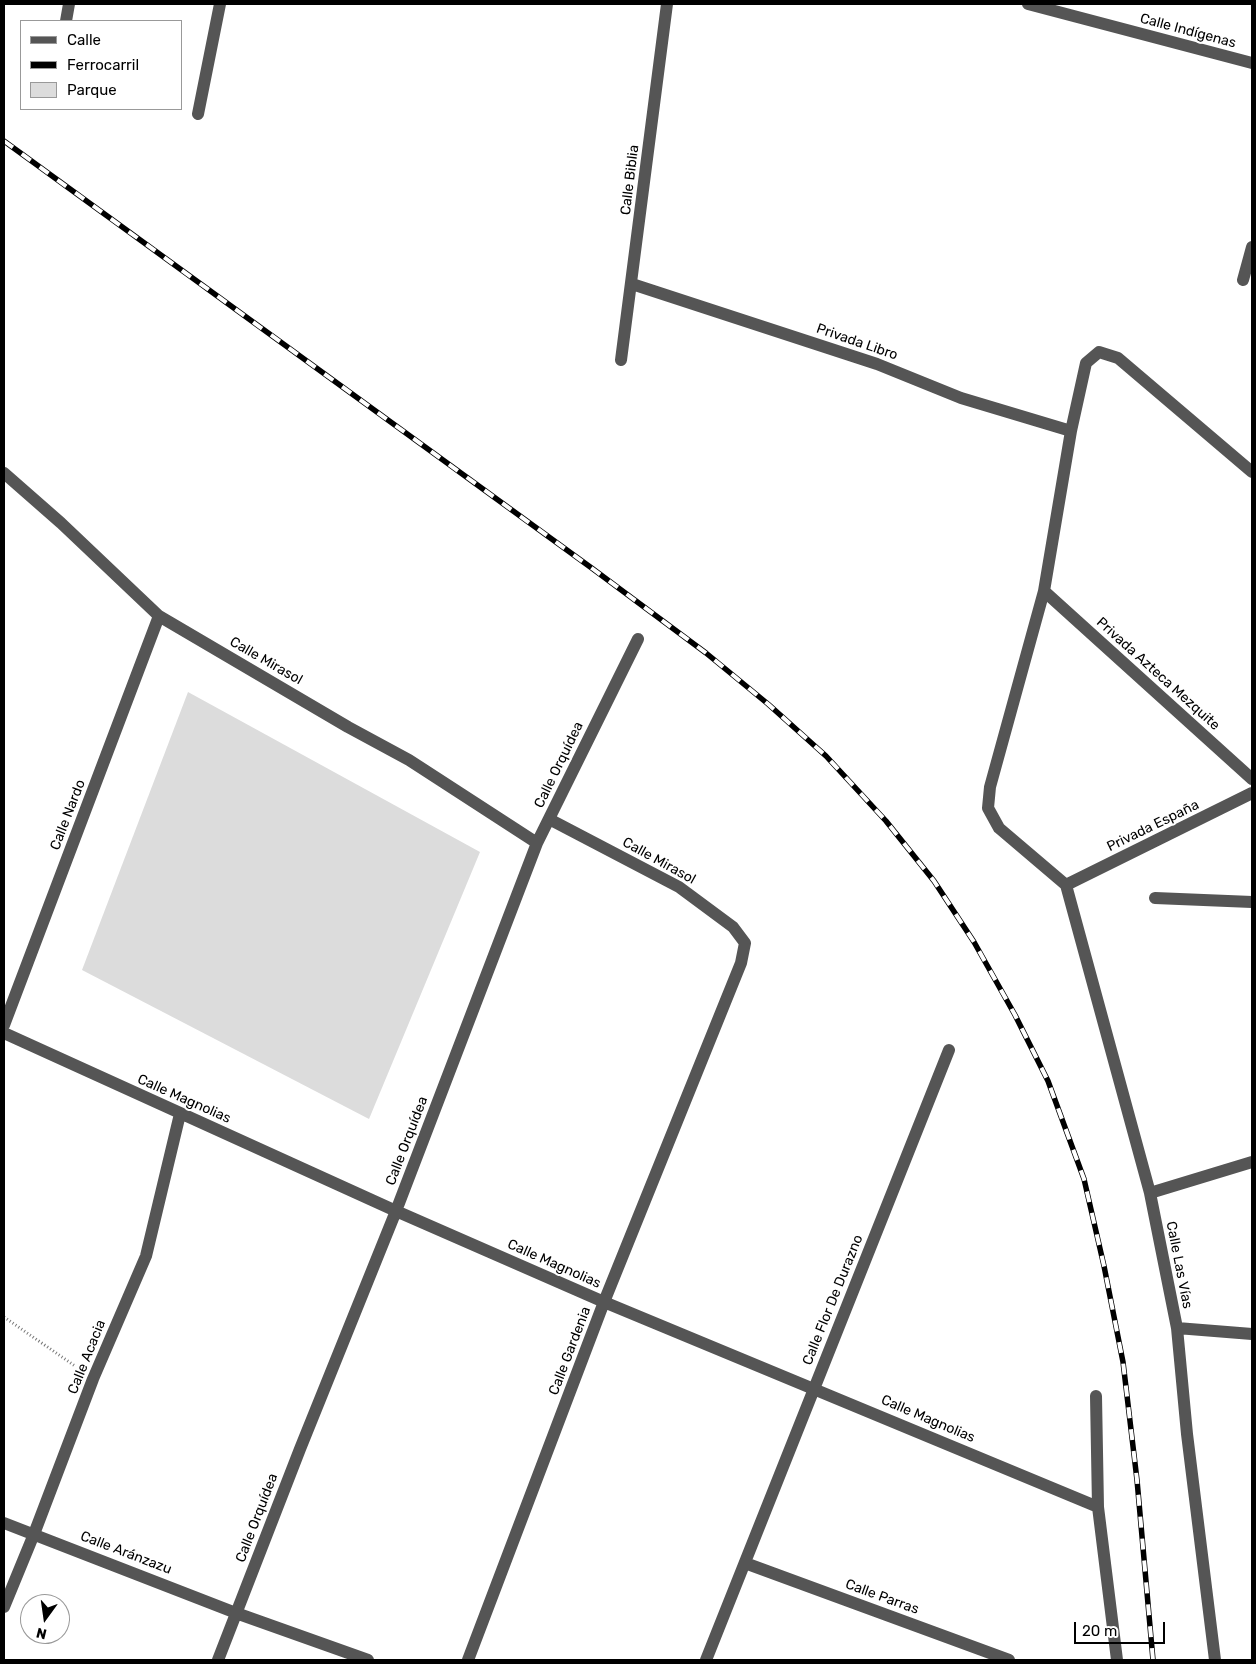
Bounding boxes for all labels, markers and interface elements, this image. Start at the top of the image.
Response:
street label: Calle Indígenas [1138,10,1238,52]
legend [20,20,182,110]
text: Calle [67,31,101,49]
text: Ferrocarril [67,56,139,74]
text: Parque [67,81,117,99]
street label: Calle Biblia [617,144,643,216]
street label: Privada Libro [814,320,900,364]
street label: Privada Azteca Mezquite [1093,614,1223,734]
street label: Calle Mirasol [227,633,305,689]
street label: Calle Orquídea [531,719,587,811]
street label: Calle Nardo [47,777,89,853]
street label: Privada España [1104,796,1202,856]
street label: Calle Mirasol [619,834,699,888]
street label: Calle Magnolias [135,1071,233,1127]
street label: Calle Orquídea [382,1094,432,1188]
street label: Calle Las Vías [1162,1220,1196,1310]
street label: Calle Flor De Durazno [799,1232,867,1368]
street label: Calle Magnolias [505,1236,603,1292]
street label: Calle Gardenia [545,1304,595,1398]
street label: Calle Acacia [64,1317,110,1397]
street label: Calle Magnolias [878,1392,978,1446]
street label: Calle Orquídea [232,1471,282,1565]
street label: Calle Aránzazu [78,1528,174,1578]
street label: Calle Parras [843,1576,921,1618]
north arrow [20,1594,70,1644]
scale bar [1076,1612,1167,1644]
text: 20 m [1082,1622,1117,1640]
text: N [35,1624,48,1643]

